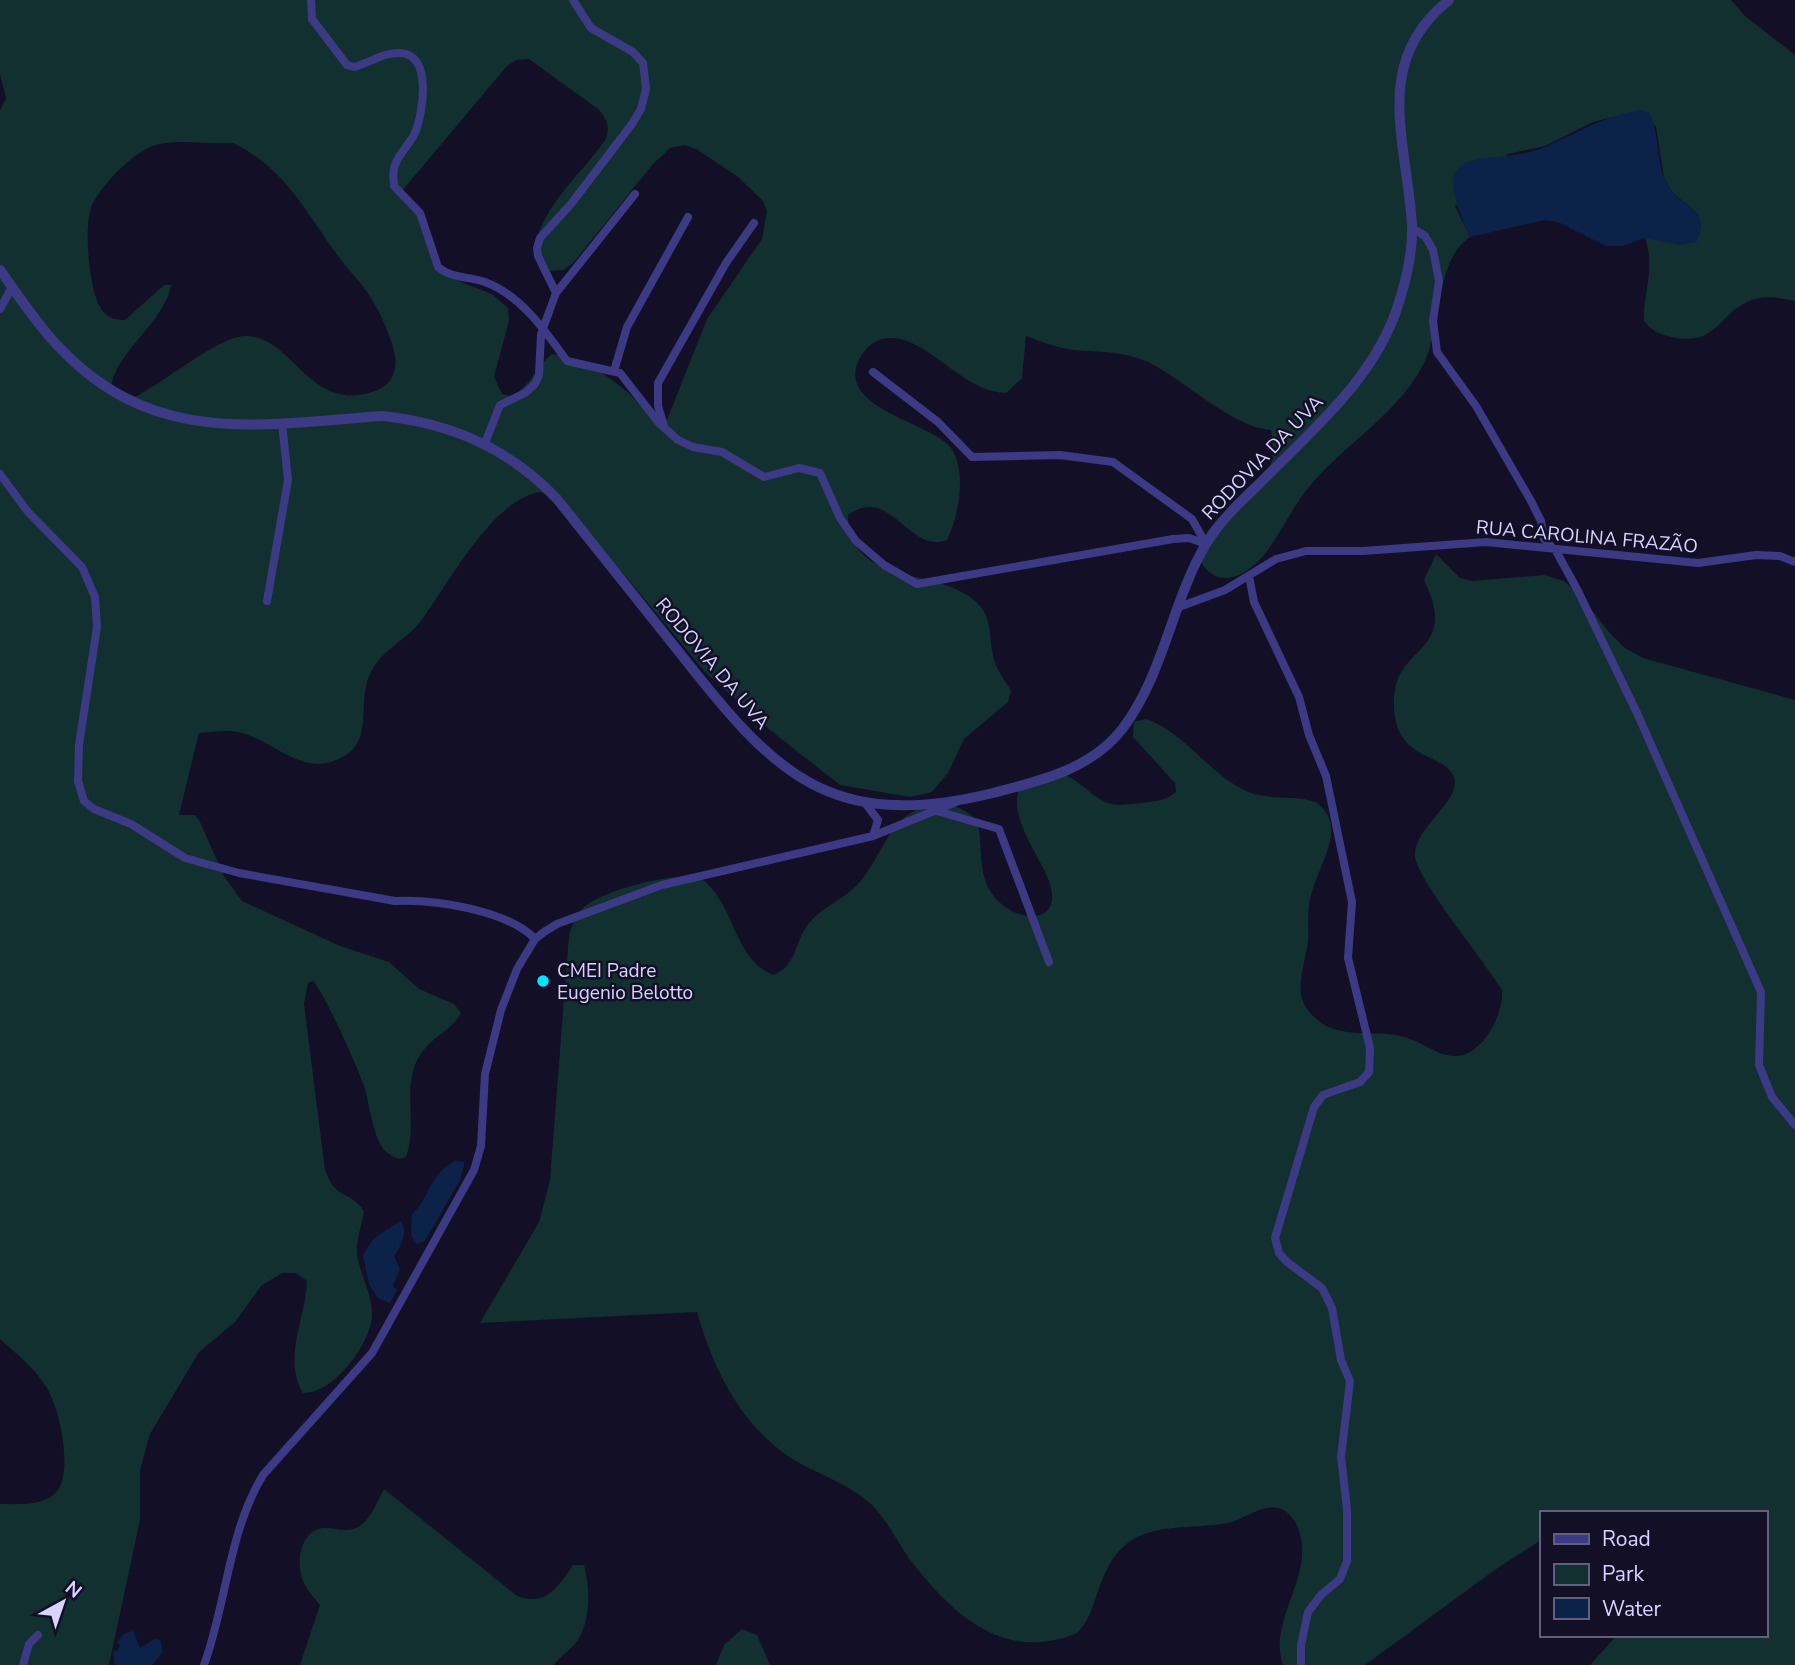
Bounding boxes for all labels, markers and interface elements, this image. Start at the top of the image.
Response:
street label: RODOVIA DA UVA [1196,389,1329,526]
street label: RUA CAROLINA FRAZÃO [1475,514,1699,560]
street label: RODOVIA DA UVA [649,592,775,735]
place label: CMEI Padre Eugenio Belotto [557,958,693,1006]
marker: CMEI Padre Eugenio Belotto [535,973,551,989]
legend [1540,1511,1767,1637]
text: Road [1602,1525,1651,1553]
text: Park [1602,1560,1644,1588]
north arrow [28,1567,98,1637]
text: N [59,1575,87,1604]
text: Water [1602,1595,1661,1623]

